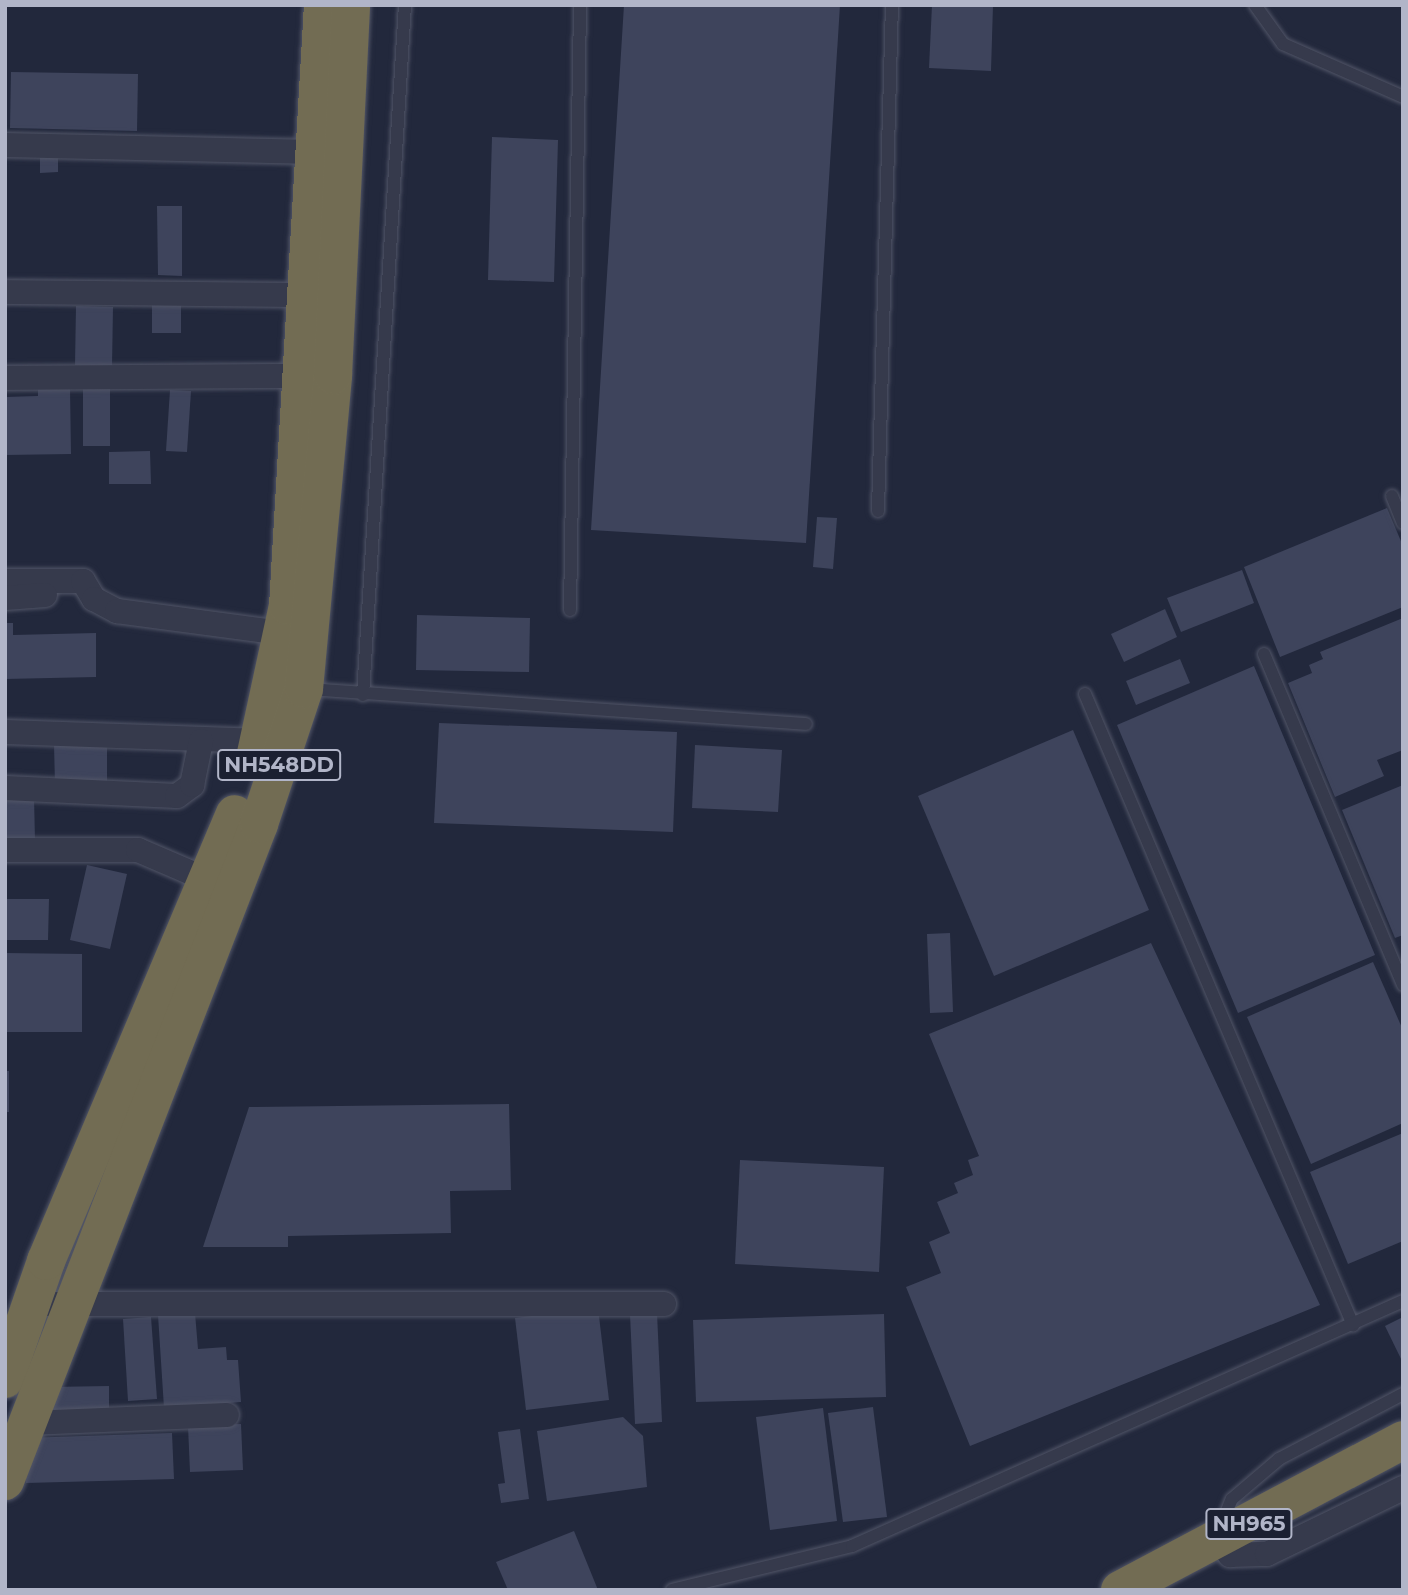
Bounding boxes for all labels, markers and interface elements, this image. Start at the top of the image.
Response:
road number: NH548DD [216,748,342,782]
road number: NH965 [1205,1506,1293,1542]

